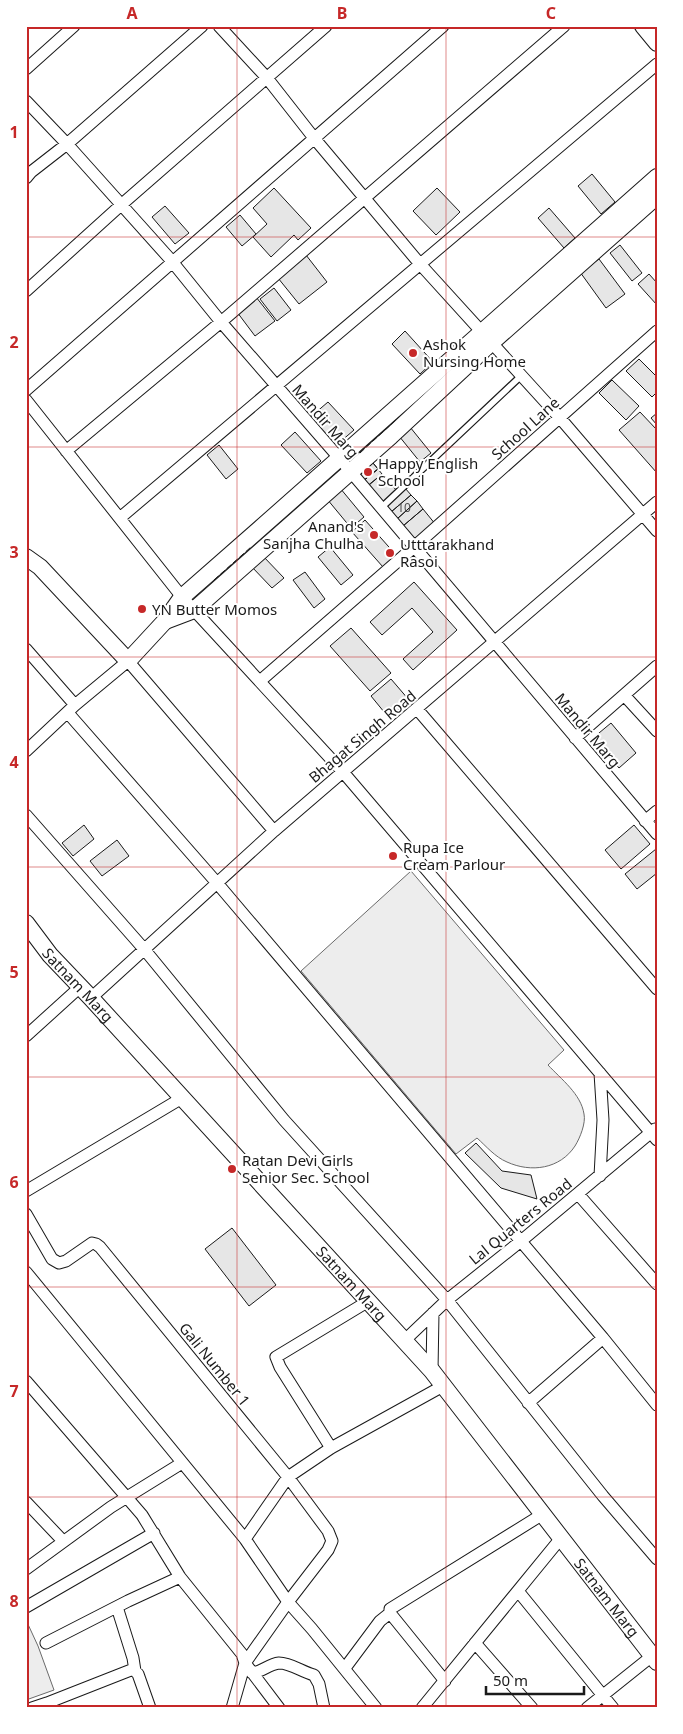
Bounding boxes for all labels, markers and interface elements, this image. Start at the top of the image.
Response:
text: A [126,2,138,24]
text: B [337,2,347,24]
text: C [546,2,556,24]
text: 1 [9,121,19,143]
text: 2 [9,331,19,353]
place label: Ashok Nursing Home [423,334,526,371]
marker: Ashok Nursing Home [407,347,419,359]
street label: Mandir Marg [288,380,364,462]
street label: School Lane [487,392,563,464]
place label: Happy English School [378,453,478,490]
marker: Happy English School [362,466,374,478]
house number: 10 [397,499,411,516]
place label: Anand's Sanjha Chulha [263,516,364,553]
marker: Anand's Sanjha Chulha [368,529,380,541]
place label: Utttarakhand Rasoi [400,534,494,571]
text: 3 [9,541,19,563]
marker: Utttarakhand Rasoi [384,547,396,559]
place label: YN Butter Momos [152,599,277,619]
marker: YN Butter Momos [136,603,148,615]
street label: Bhagat Singh Road [304,685,420,787]
street label: Mandir Marg [551,688,625,772]
text: 4 [9,751,19,773]
place label: Rupa Ice Cream Parlour [403,837,505,874]
marker: Rupa Ice Cream Parlour [387,850,399,862]
street label: Satnam Marg [38,944,118,1026]
text: 5 [9,961,19,983]
place label: Ratan Devi Girls Senior Sec. School [242,1150,370,1187]
marker: Ratan Devi Girls Senior Sec. School [226,1163,238,1175]
text: 6 [9,1171,19,1193]
street label: Lal Quarters Road [464,1173,576,1269]
street label: Satnam Marg [312,1242,391,1325]
street label: Gali Number 1 [175,1318,255,1410]
text: 7 [9,1380,19,1402]
street label: Satnam Marg [570,1554,644,1641]
text: 8 [9,1590,19,1612]
scale bar [486,1664,583,1696]
text: 50 m [493,1670,528,1690]

